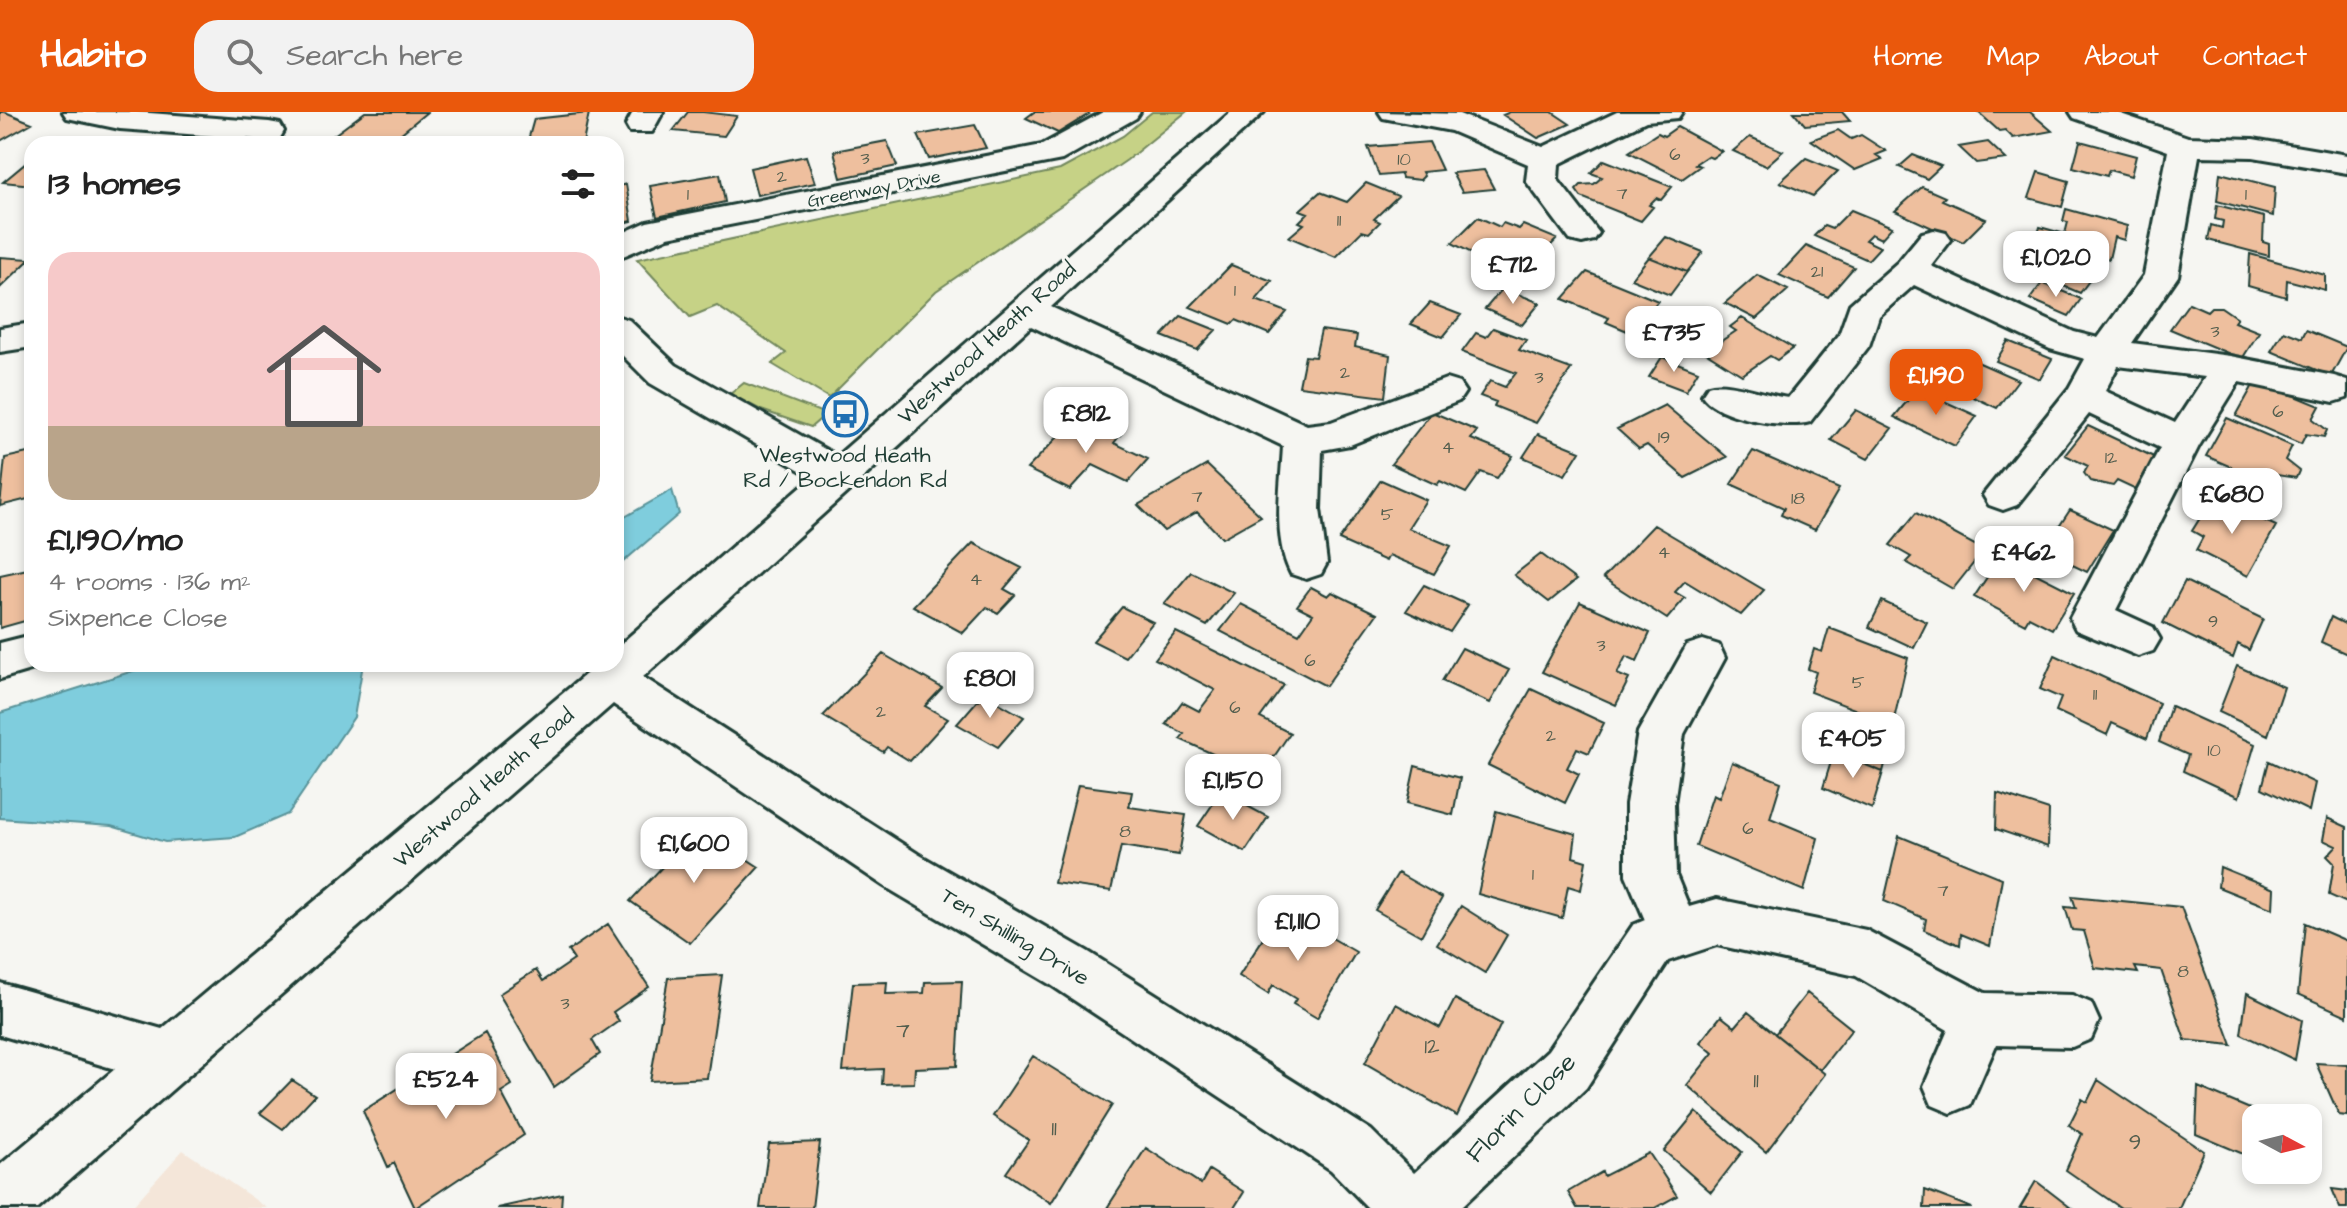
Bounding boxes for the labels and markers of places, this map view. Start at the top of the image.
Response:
pin: £1,020 [1991,231,2121,299]
pin: £712 [1466,238,1560,306]
pin: £735 [1627,306,1721,374]
pin: £1,190 [1871,349,2001,417]
pin: £812 [1039,387,1133,455]
bus stop icon: Westwood Heath Rd / Bockendon Rd [821,390,869,438]
place label: Westwood Heath Rd / Bockendon Rd [743,440,947,496]
pin: £680 [2185,468,2279,536]
pin: £462 [1977,526,2071,594]
pin: £801 [943,652,1037,720]
pin: £405 [1806,712,1900,780]
pin: £1,150 [1168,754,1298,822]
pin: £1,600 [629,817,759,885]
pin: £1,110 [1233,895,1363,963]
pin: £524 [399,1053,493,1121]

